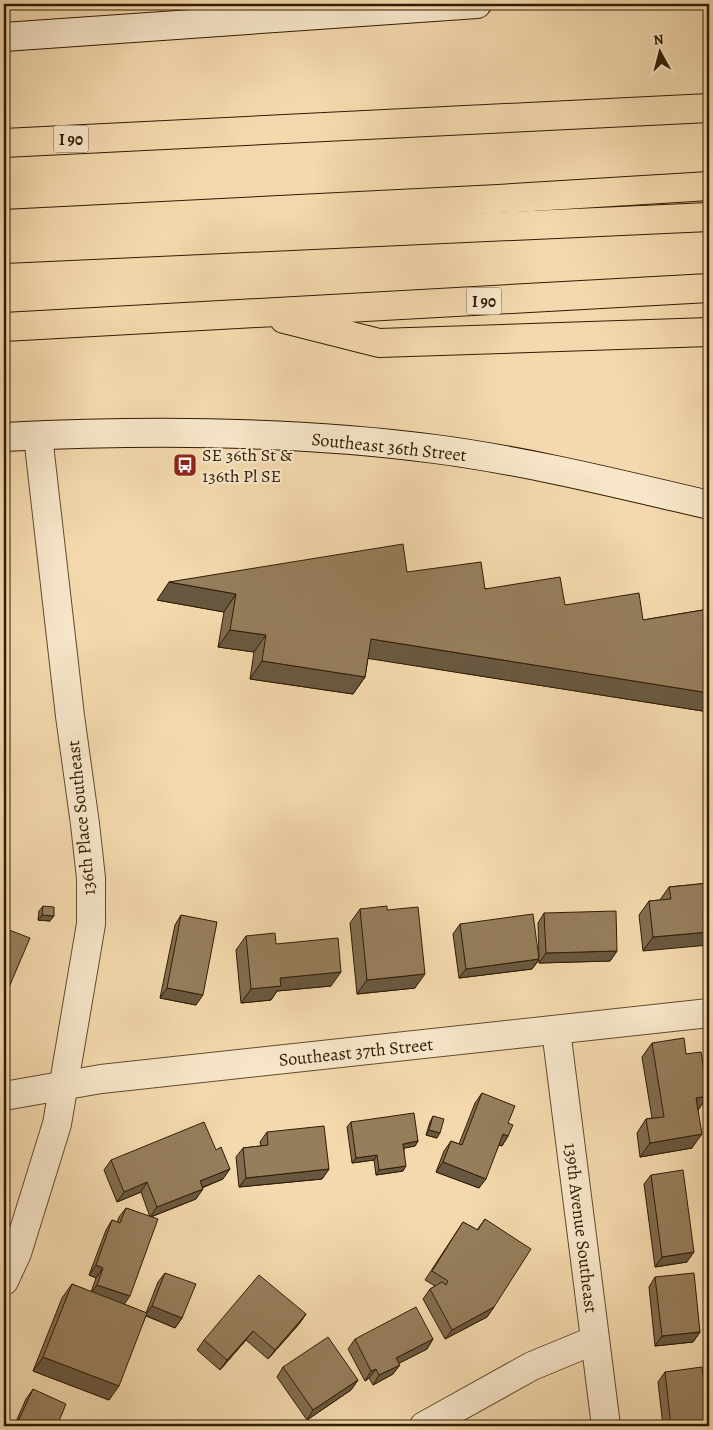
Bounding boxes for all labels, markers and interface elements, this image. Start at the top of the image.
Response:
north arrow [636,28,686,78]
text: N [652,30,665,50]
road number: I 90 [54,126,88,152]
road number: I 90 [466,288,502,314]
street label: Southeast 36th Street [310,427,468,467]
place label: SE 36th St & 136th Pl SE [202,443,293,488]
bus stop icon: SE 36th St & 136th Pl SE [172,452,198,478]
street label: 136th Place Southeast [61,739,101,897]
street label: Southeast 37th Street [278,1032,434,1072]
street label: 139th Avenue Southeast [559,1142,603,1314]

